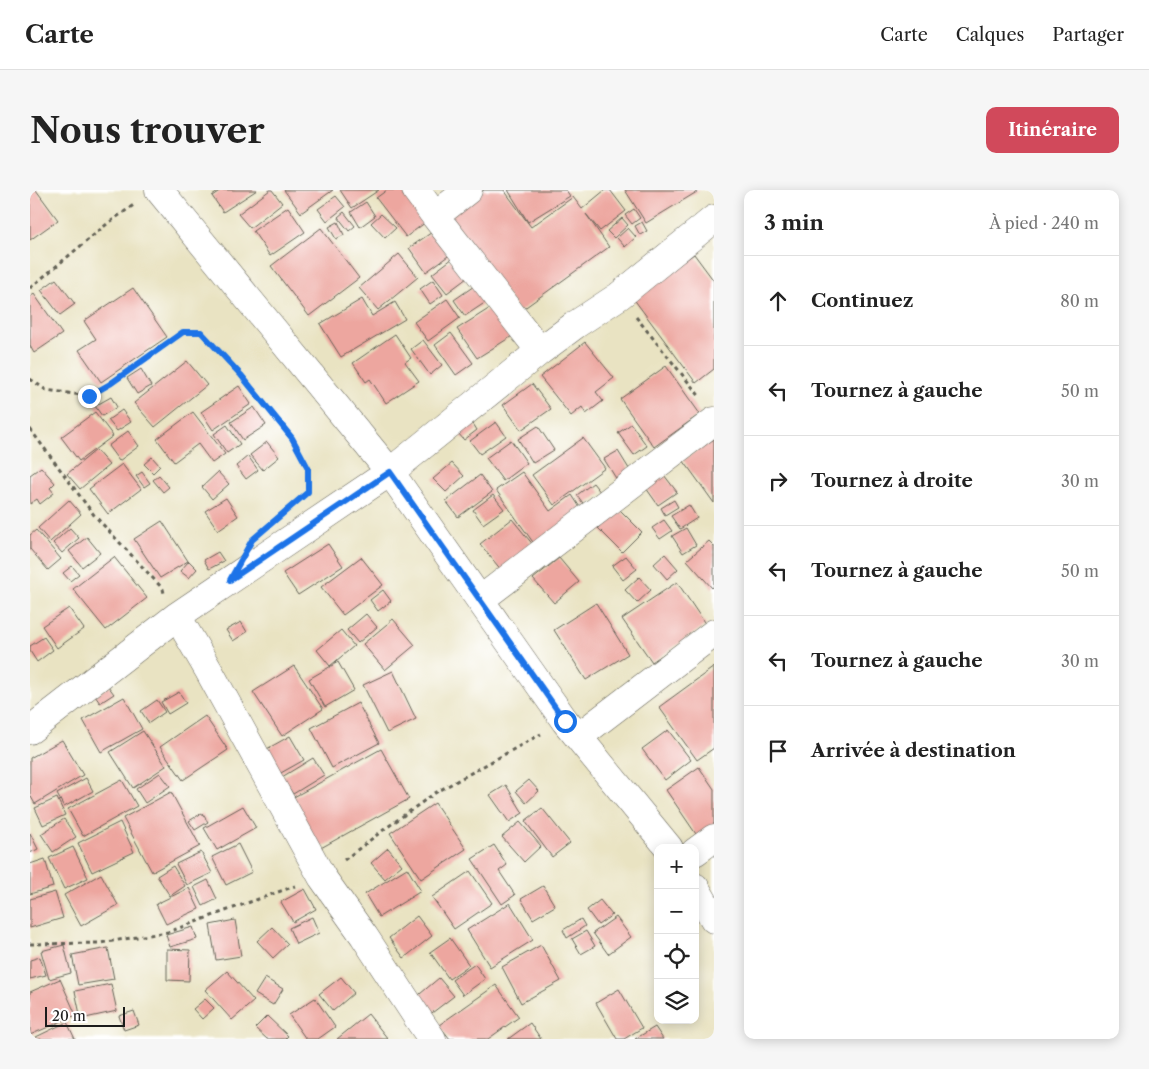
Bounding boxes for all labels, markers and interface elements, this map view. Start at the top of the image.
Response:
text: Carte [25,20,94,49]
text: Carte [880,24,928,46]
text: Calques [956,24,1024,46]
text: Partager [1052,24,1124,46]
button: Itinéraire [986,107,1119,153]
text: Nous trouver [30,109,265,152]
text: 3 min [764,210,824,235]
text: À pied · 240 m [989,213,1099,233]
icon: ahead [764,287,792,315]
text: Continuez [811,289,913,312]
text: 80 m [1060,291,1099,311]
icon: left [764,377,792,405]
text: Tournez à gauche [811,379,983,402]
text: 50 m [1061,381,1099,401]
route end [78,385,101,408]
icon: right [764,467,792,495]
text: Tournez à droite [811,469,973,492]
text: 30 m [1061,471,1099,491]
icon: left [764,557,792,585]
text: Tournez à gauche [811,559,983,582]
text: 50 m [1061,561,1099,581]
icon: left [764,647,792,675]
text: Tournez à gauche [811,649,983,672]
text: 30 m [1061,651,1099,671]
route start [554,710,577,733]
icon: arrive [764,737,792,765]
text: Arrivée à destination [811,739,1016,762]
map controls [654,844,699,1024]
button: + [654,844,699,889]
button: − [654,889,699,934]
button: locate [654,934,699,979]
button: layers [654,979,699,1024]
scale bar [45,1004,125,1027]
text: 20 m [52,1007,86,1025]

